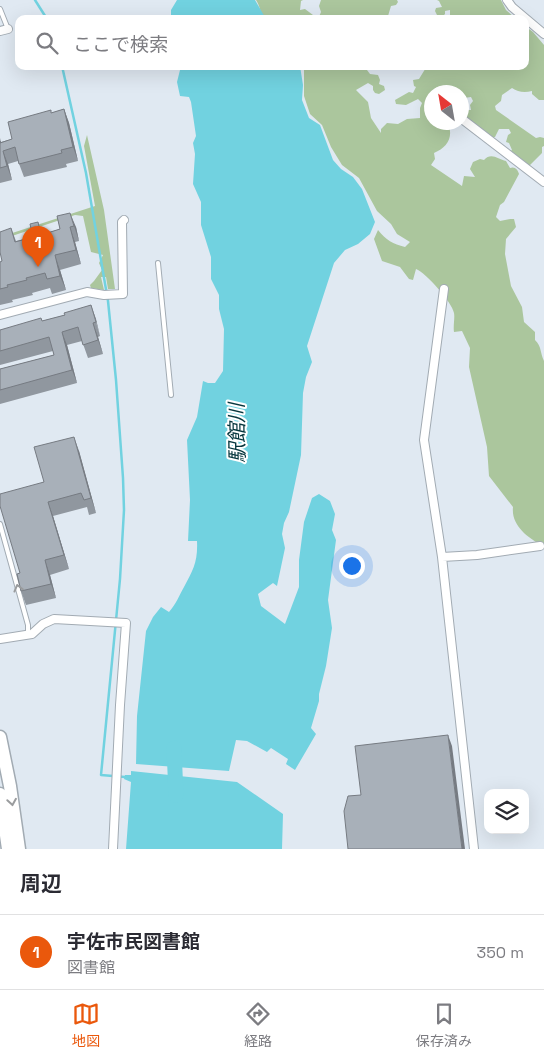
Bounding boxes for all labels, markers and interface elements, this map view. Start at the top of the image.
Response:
search box [15,15,529,70]
icon: search [33,29,61,57]
text: ここで検索 [73,32,168,57]
north arrow [424,85,469,130]
pin: 1 [22,226,54,267]
water label: 駅館川 [223,401,251,463]
your location [339,553,365,579]
one-way arrow [14,585,24,593]
map controls [484,789,529,834]
button: layers [484,789,529,834]
one-way arrow [7,798,17,807]
text: 周辺 [20,870,62,897]
text: 宇佐市民図書館 [67,929,200,954]
text: 1 [32,942,40,963]
text: 350 m [477,942,524,963]
text: 図書館 [67,957,115,978]
tab: 地図 [72,1000,100,1050]
tab: 経路 [244,1000,272,1050]
tab: 保存済み [416,1000,472,1050]

